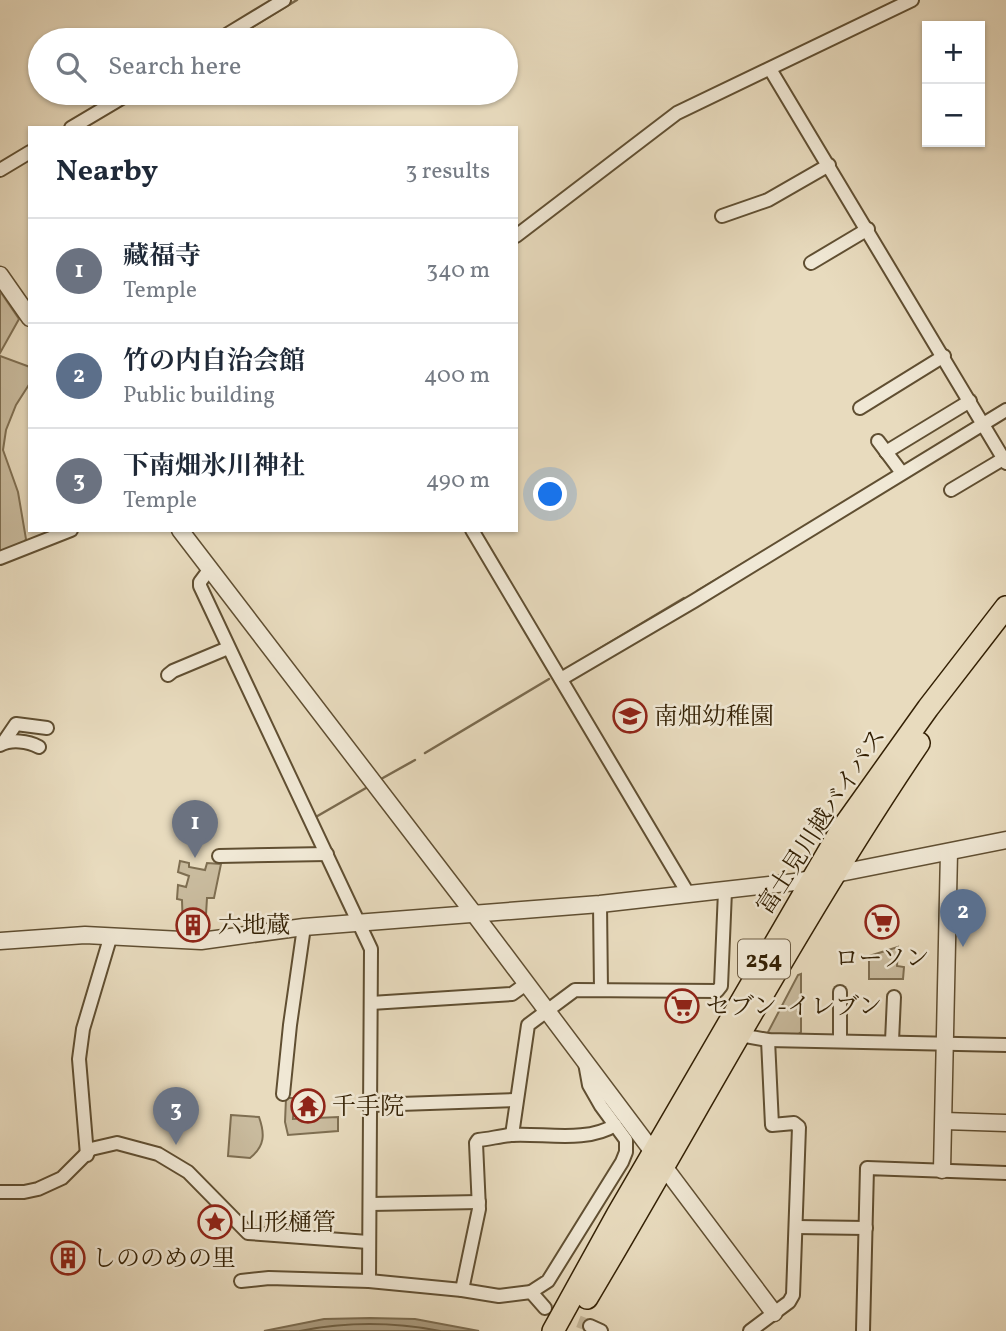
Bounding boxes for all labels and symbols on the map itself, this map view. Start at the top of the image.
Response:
your location [533,477,567,511]
school or university icon: 南畑幼稚園 [611,697,649,735]
place label: 南畑幼稚園 [654,701,774,735]
street label: 富士見川越バイパス [750,722,896,922]
pin: 1 [172,800,218,858]
pin: 2 [940,889,986,947]
supermarket icon: ローソン [863,903,901,941]
building icon: 六地蔵 [174,906,212,944]
place label: 六地蔵 [218,910,290,944]
road number: 254 [738,940,790,978]
place label: ローソン [834,943,930,977]
supermarket icon: セブン-イレブン [663,987,701,1025]
place label: セブン-イレブン [706,991,882,1025]
pin: 3 [153,1087,199,1145]
temple icon: 千手院 [289,1087,327,1125]
place label: 千手院 [332,1091,404,1125]
place icon: 山形樋管 [196,1203,234,1241]
place label: 山形樋管 [240,1207,336,1241]
building icon: しののめの里 [49,1239,87,1277]
place label: しののめの里 [92,1243,236,1277]

